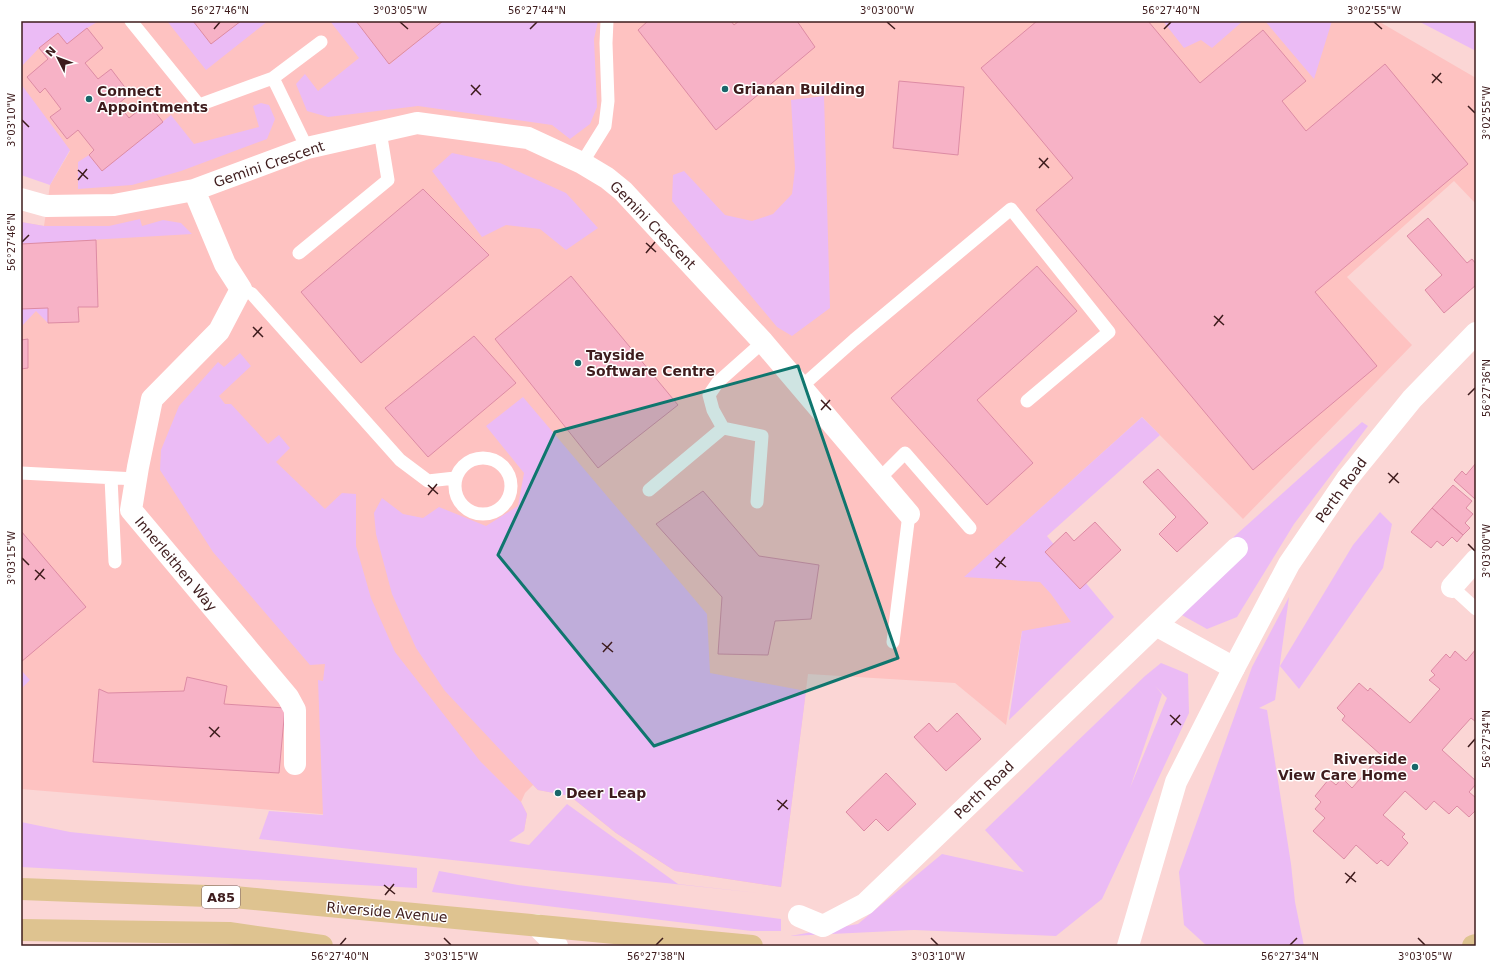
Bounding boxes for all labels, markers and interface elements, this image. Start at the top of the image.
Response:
text: 56°27'46"N [191,5,249,16]
text: 3°03'05"W [373,5,427,16]
text: 56°27'44"N [508,5,566,16]
text: 3°03'00"W [860,5,914,16]
text: 56°27'40"N [1142,5,1200,16]
text: 3°02'55"W [1347,5,1401,16]
north arrow [38,38,78,78]
text: N [43,44,59,59]
place label: Grianan Building [733,81,865,97]
place label: Connect Appointments [97,83,208,115]
marker: Grianan Building [720,84,730,94]
text: 3°02'55"W [1481,86,1492,140]
text: 3°03'10"W [6,93,17,147]
marker: Connect Appointments [84,94,94,104]
street label: Gemini Crescent [212,137,327,190]
street label: Gemini Crescent [607,178,699,273]
text: 56°27'46"N [6,213,17,271]
place label: Tayside Software Centre [586,347,715,379]
marker: Tayside Software Centre [573,358,583,368]
text: 56°27'36"N [1481,359,1492,417]
street label: Perth Road [1312,454,1370,526]
street label: Innerleithen Way [132,513,220,615]
text: 3°03'00"W [1481,524,1492,578]
text: 3°03'15"W [6,531,17,585]
text: 56°27'34"N [1481,710,1492,768]
place label: Riverside View Care Home [1278,751,1407,783]
street label: Perth Road [951,758,1017,822]
marker: Riverside View Care Home [1410,762,1420,772]
place label: Deer Leap [566,785,646,801]
marker: Deer Leap [553,788,563,798]
road number: A85 [202,886,240,908]
street label: Riverside Avenue [326,899,448,925]
text: 56°27'40"N [311,951,369,962]
text: 3°03'15"W [424,951,478,962]
text: 56°27'38"N [627,951,685,962]
text: 3°03'10"W [911,951,965,962]
text: 56°27'34"N [1261,951,1319,962]
text: 3°03'05"W [1398,951,1452,962]

